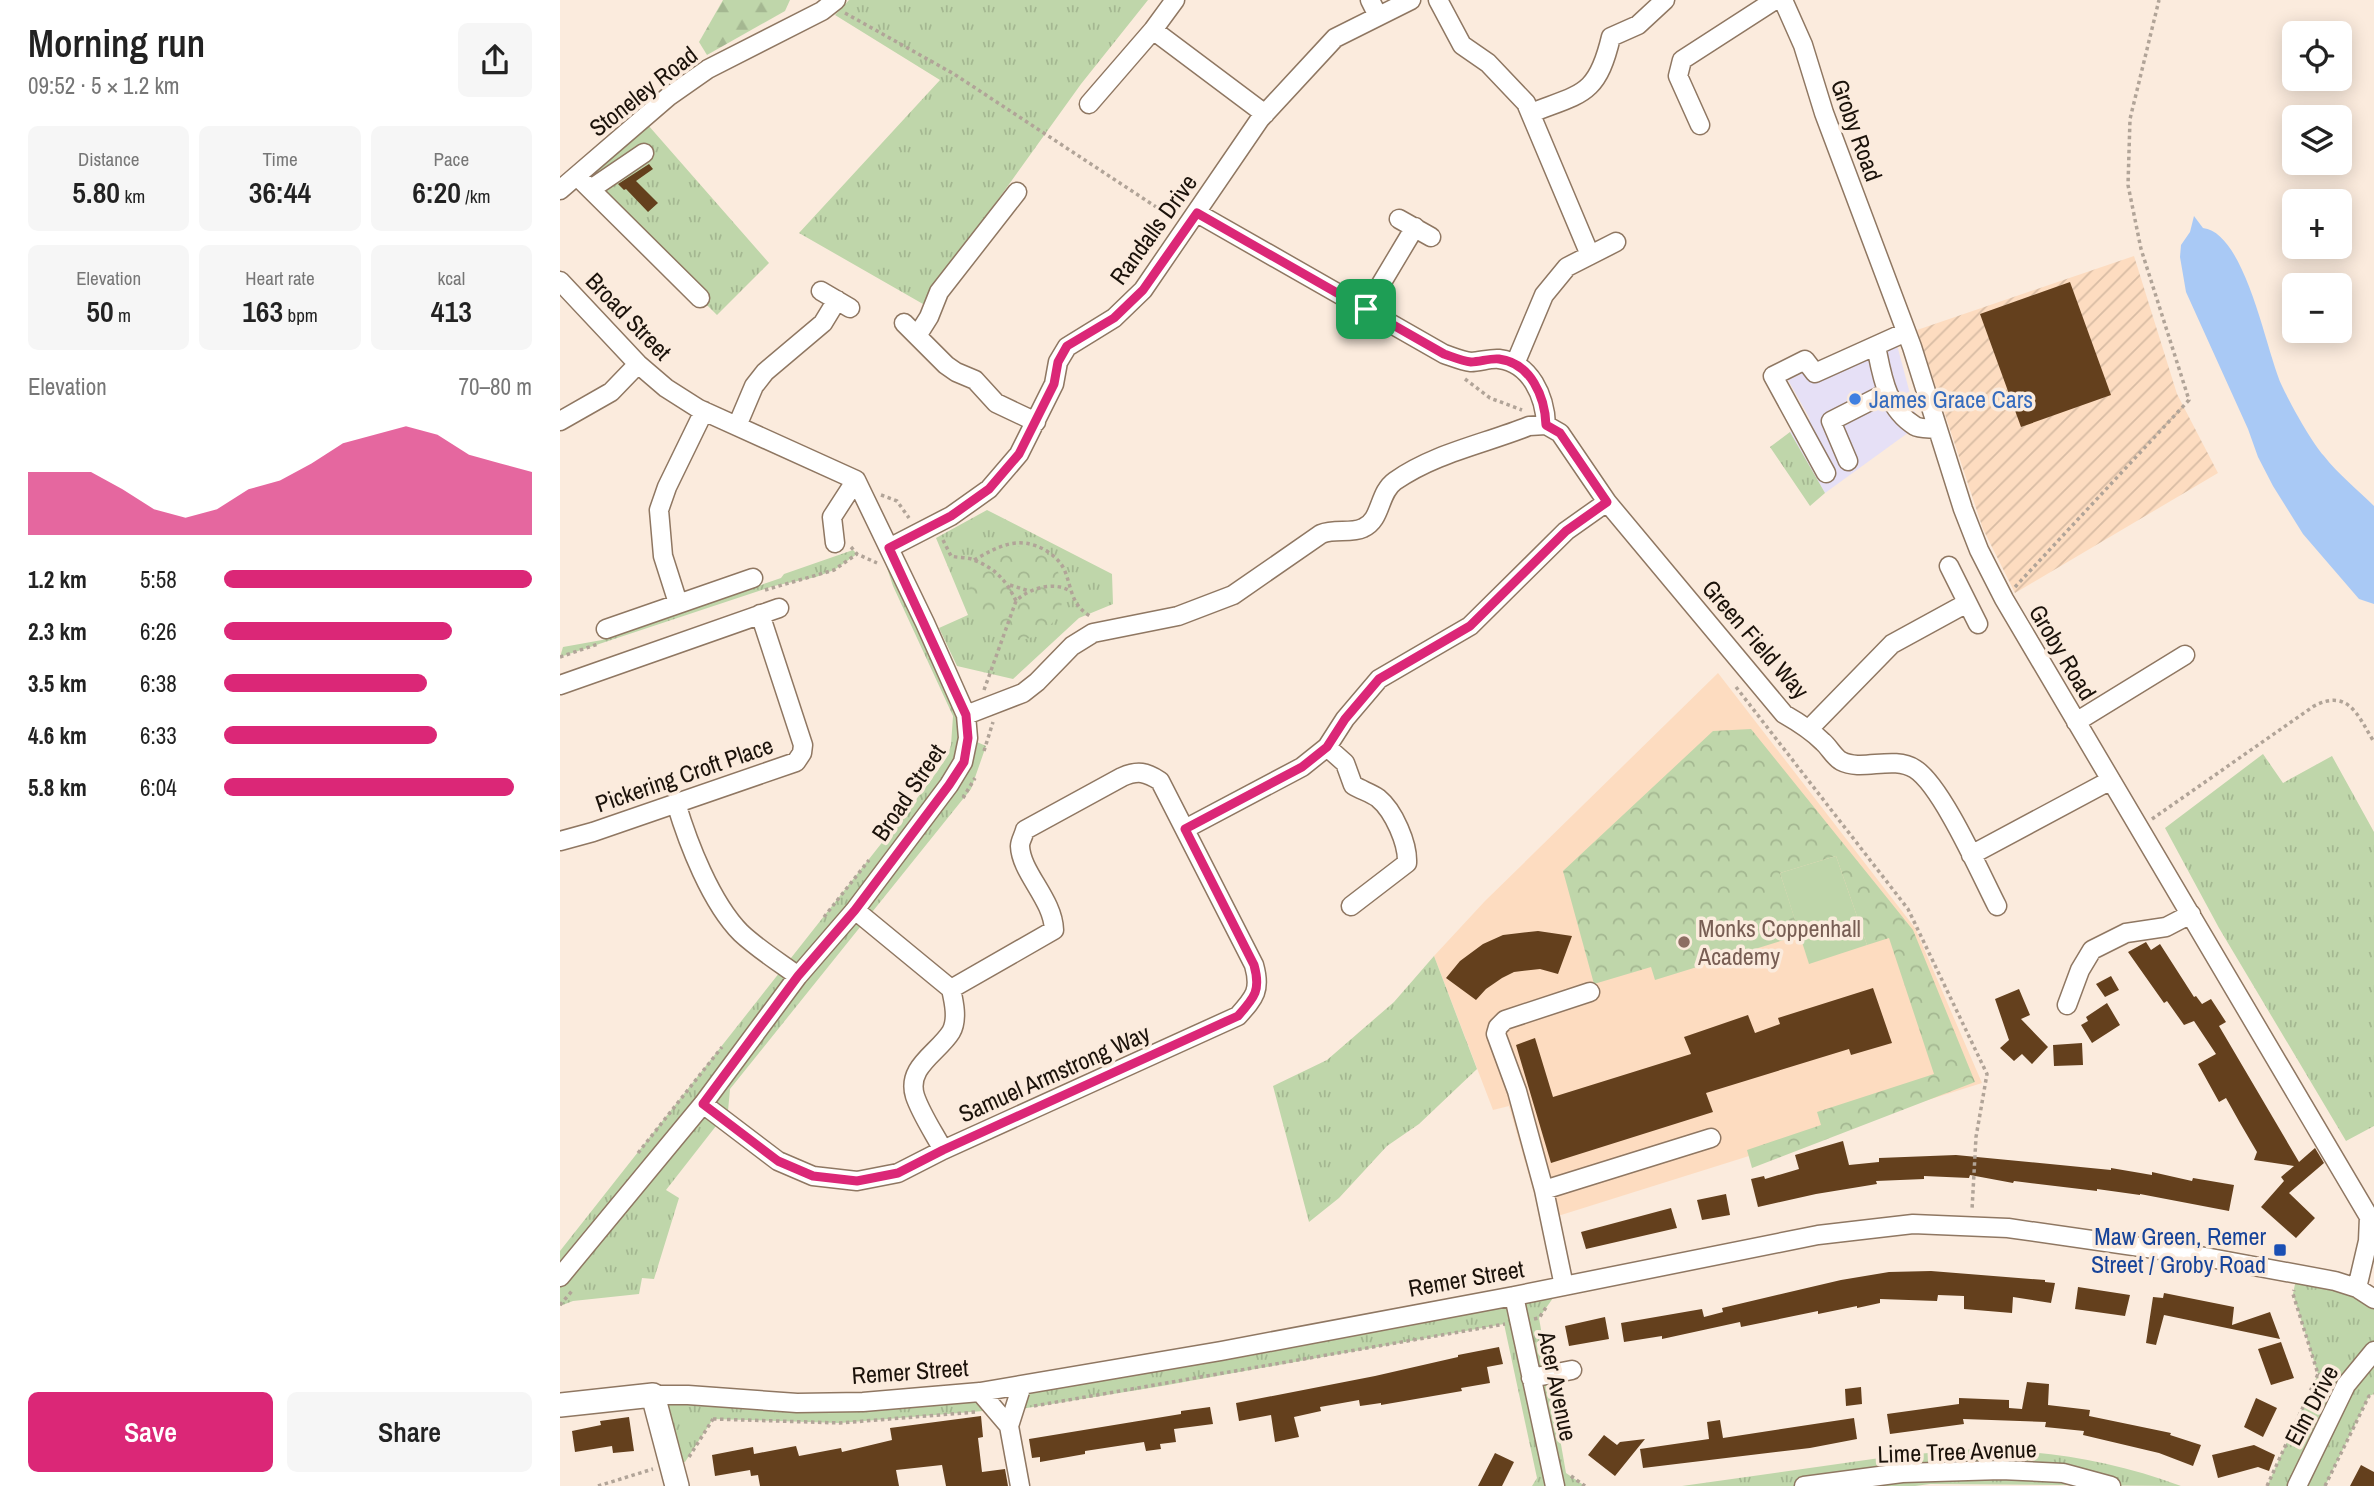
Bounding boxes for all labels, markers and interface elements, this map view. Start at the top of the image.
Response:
text: Morning run [28,18,205,69]
map controls [2282,21,2352,343]
button: locate [2282,21,2352,91]
button: share [458,23,532,97]
street label: Stoneley Road [582,39,704,143]
text: 09:52 · 5 × 1.2 km [28,70,180,101]
street label: Groby Road [1824,75,1890,185]
button: layers [2282,105,2352,175]
text: Distance [78,146,139,172]
text: Time [262,146,298,172]
text: Pace [434,146,469,172]
street label: Randalls Drive [1102,167,1204,291]
text: 5.80 [72,172,120,212]
text: 36:44 [249,172,311,212]
text: 6:20 [412,172,461,212]
text: km [120,183,145,209]
text: /km [461,183,490,209]
button: + [2282,189,2352,259]
text: Elevation [76,265,141,291]
text: Heart rate [245,265,315,291]
text: kcal [437,265,465,291]
street label: Broad Street [579,265,679,367]
button: − [2282,273,2352,343]
pin [1336,279,1396,339]
icon: arrive [1347,290,1385,328]
text: 50 [86,291,114,331]
text: 163 [242,291,283,331]
text: 413 [431,291,472,331]
text: m [114,302,131,328]
text: bpm [283,302,318,328]
text: Elevation [28,371,107,402]
text: 70–80 m [459,371,532,402]
place label: James Grace Cars [1869,383,2033,415]
marker: James Grace Cars [1847,391,1863,407]
text: 1.2 km [28,564,87,595]
text: 5:58 [140,564,177,595]
street label: Green Field Way [1695,573,1817,705]
street label: Groby Road [2022,598,2104,706]
text: 2.3 km [28,616,87,647]
text: 6:26 [140,616,177,647]
text: 3.5 km [28,668,87,699]
text: 6:38 [140,668,177,699]
text: 4.6 km [28,720,87,751]
text: 6:33 [140,720,177,751]
street label: Pickering Croft Place [591,729,777,819]
street label: Broad Street [864,737,952,847]
text: 5.8 km [28,772,87,803]
text: 6:04 [140,772,177,803]
place label: Monks Coppenhall Academy [1697,912,1861,972]
marker: Monks Coppenhall Academy [1676,934,1692,950]
street label: Samuel Armstrong Way [953,1016,1155,1130]
place label: Maw Green, Remer Street / Groby Road [2091,1220,2266,1280]
marker: Maw Green, Remer Street / Groby Road [2272,1242,2288,1258]
street label: Remer Street [1406,1252,1527,1304]
street label: Acer Avenue [1531,1327,1585,1444]
street label: Remer Street [851,1351,970,1391]
street label: Elm Drive [2277,1359,2345,1451]
button: Save [28,1392,273,1472]
button: Share [287,1392,532,1472]
street label: Lime Tree Avenue [1877,1432,2037,1470]

